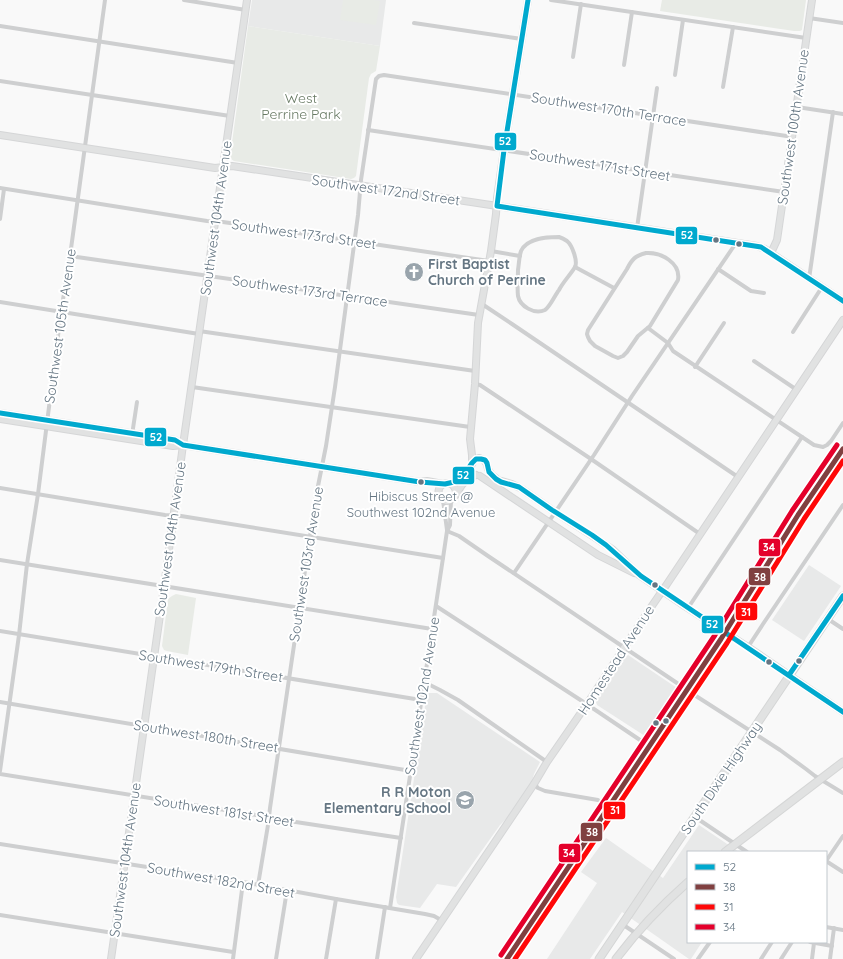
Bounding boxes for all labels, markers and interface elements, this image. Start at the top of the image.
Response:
street label: Southwest 100th Avenue [773,48,813,206]
street label: Southwest 170th Terrace [530,88,688,130]
park label: West Perrine Park [261,89,341,123]
line badge: 52 [494,132,517,151]
text: 52 [499,134,511,148]
street label: Southwest 104th Avenue [196,139,236,296]
street label: Southwest 171st Street [528,145,672,185]
street label: Southwest 172nd Street [311,171,461,209]
street label: Southwest 173rd Street [230,215,378,253]
line badge: 52 [675,226,698,245]
text: 52 [681,228,693,242]
unlabelled marker [711,235,721,245]
unlabelled marker [734,239,744,249]
street label: Southwest 105th Avenue [40,247,80,405]
place label: First Baptist Church of Perrine [428,255,546,289]
church icon: First Baptist Church of Perrine [403,261,425,283]
street label: Southwest 173rd Terrace [231,271,389,311]
line badge: 52 [144,427,167,447]
text: 52 [150,430,162,444]
street label: Southwest 104th Avenue [150,460,190,617]
line badge: 52 [452,466,475,485]
text: 52 [457,468,469,482]
marker: Hibiscus Street @ Southwest 102nd Avenue [416,477,426,487]
street label: Southwest 103rd Avenue [285,485,327,643]
place label: Hibiscus Street @ Southwest 102nd Avenue [347,488,495,520]
line badge: 34 [758,538,781,557]
text: 34 [763,540,776,554]
line badge: 38 [748,567,771,586]
text: 38 [754,570,766,584]
unlabelled marker [650,580,660,590]
street label: Homestead Avenue [574,602,658,718]
line badge: 31 [735,602,758,621]
text: 31 [741,605,751,619]
street label: Southwest 102nd Avenue [401,615,443,776]
line badge: 52 [701,615,724,634]
text: 52 [706,617,718,631]
street label: Southwest 179th Street [138,646,285,686]
unlabelled marker [794,656,804,666]
unlabelled marker [764,657,774,667]
street label: Southwest 180th Street [132,716,280,756]
unlabelled marker [661,716,671,726]
unlabelled marker [651,718,661,728]
street label: South Dixie Highway [677,718,765,838]
street label: Southwest 104th Avenue [105,781,145,938]
place label: R R Moton Elementary School [324,783,451,817]
school or university icon: R R Moton Elementary School [454,789,476,811]
street label: Southwest 181st Street [153,791,296,831]
line badge: 31 [603,801,626,820]
text: 31 [610,803,620,817]
line badge: 38 [580,822,603,842]
text: 38 [586,825,598,839]
line badge: 34 [558,843,581,863]
text: 34 [563,846,576,860]
legend [687,851,827,943]
street label: Southwest 182nd Street [146,858,297,902]
text: 52 [723,859,737,874]
text: 38 [723,879,736,894]
text: 31 [723,899,734,914]
text: 34 [723,919,736,934]

